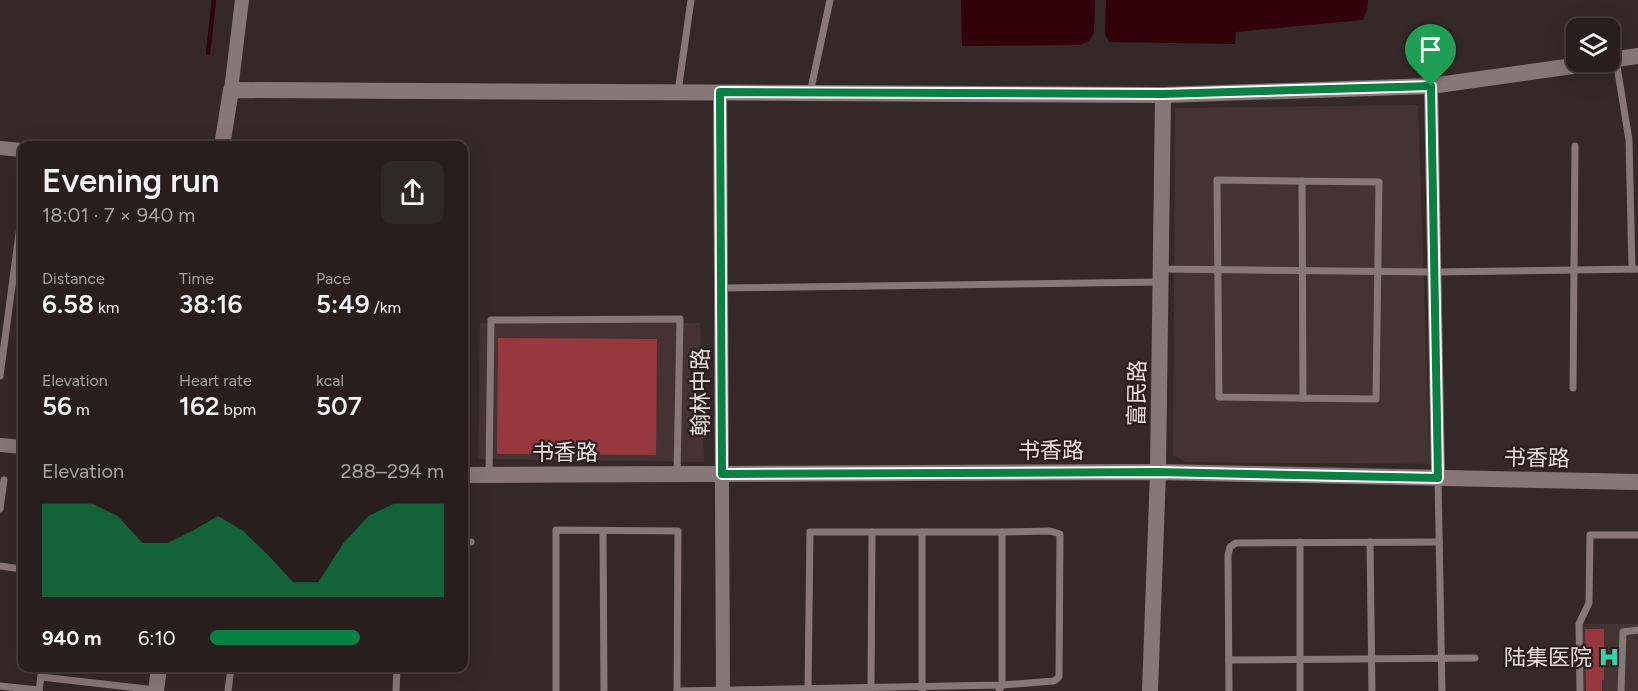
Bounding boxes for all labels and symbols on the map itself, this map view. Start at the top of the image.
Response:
pin [1405,24,1456,86]
street label: 翰林中路 [687,348,714,436]
street label: 富民路 [1123,360,1151,426]
street label: 书香路 [1018,437,1084,464]
street label: 书香路 [532,439,598,466]
street label: 书香路 [1504,444,1570,472]
place label: 陆集医院 [1504,644,1592,671]
hospital icon: 陆集医院 [1597,645,1621,669]

